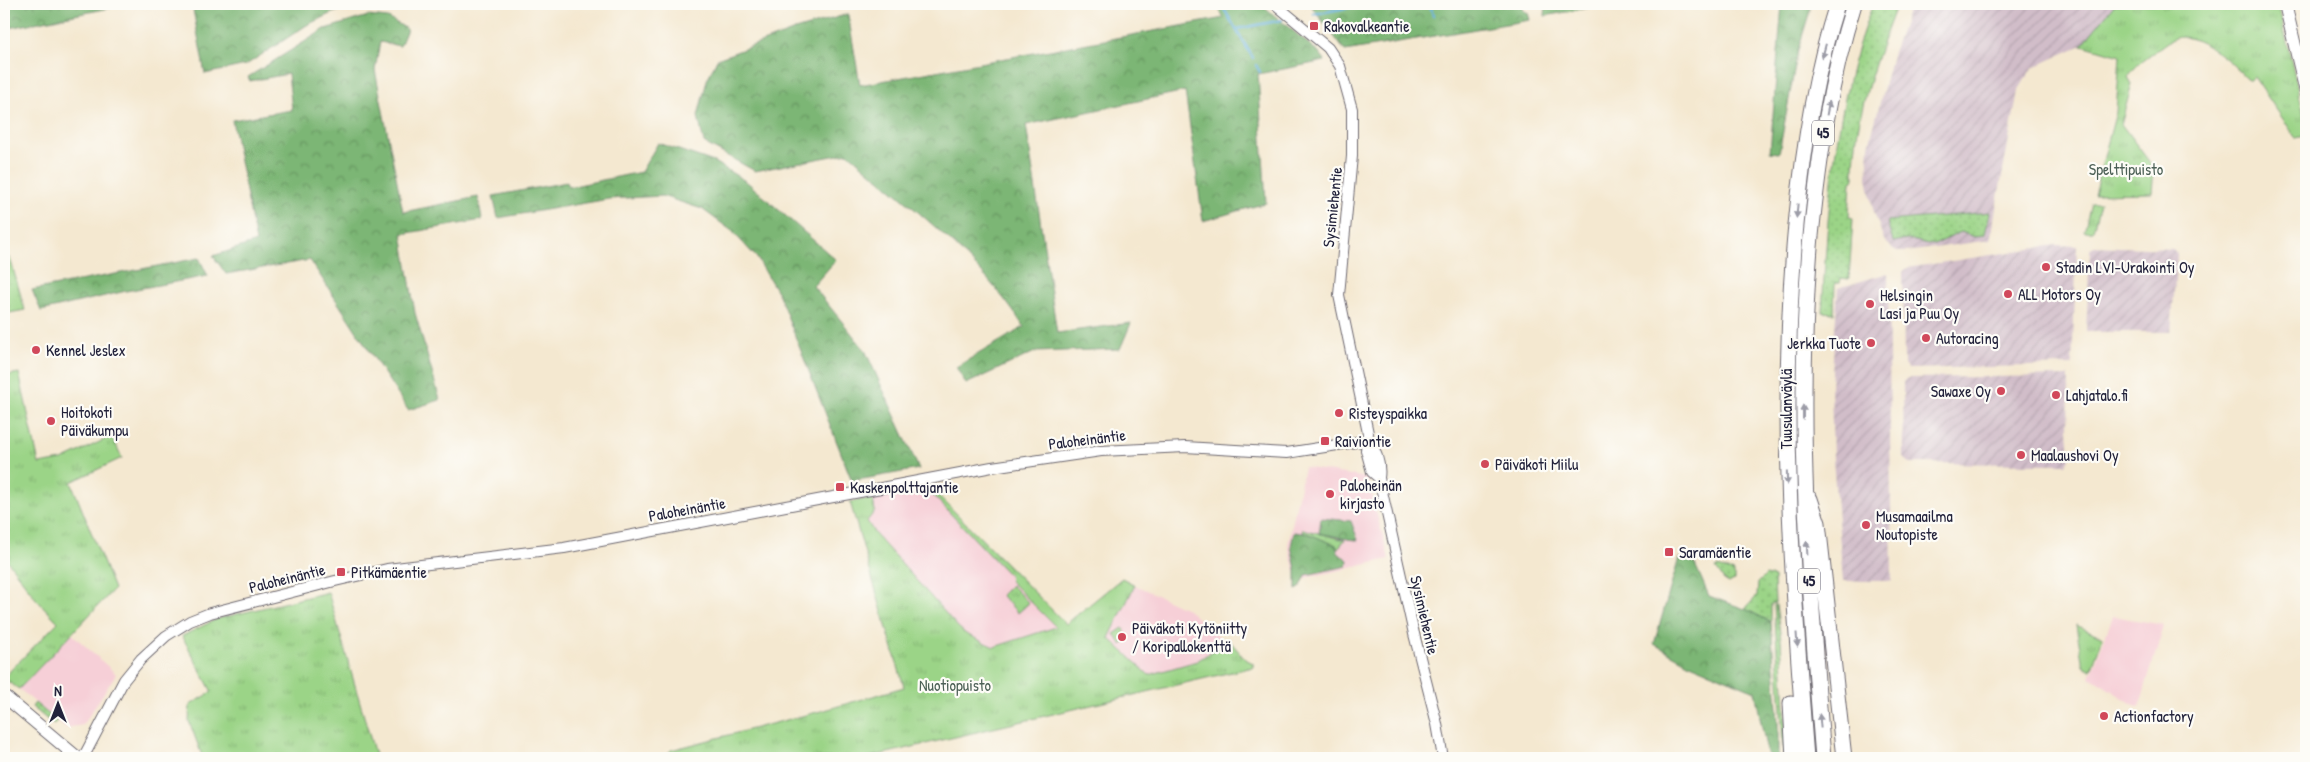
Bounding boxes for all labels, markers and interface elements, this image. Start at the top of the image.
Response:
place label: Rakovalkeantie [1324,15,1410,37]
marker: Rakovalkeantie [1308,20,1320,32]
one-way arrow [1820,43,1828,58]
one-way arrow [1824,100,1832,115]
road number: 45 [1812,120,1834,146]
park label: Spelttipuisto [2089,158,2164,180]
street label: Sysimiehentie [1317,165,1347,248]
one-way arrow [1793,203,1801,219]
place label: Stadin LVI-Urakointi Oy [2056,256,2195,278]
marker: Stadin LVI-Urakointi Oy [2040,261,2052,273]
place label: ALL Motors Oy [2018,283,2101,305]
place label: Helsingin Lasi ja Puu Oy [1880,284,1959,324]
marker: ALL Motors Oy [2002,288,2014,300]
marker: Helsingin Lasi ja Puu Oy [1864,298,1876,310]
place label: Autoracing [1936,327,1999,349]
place label: Jerkka Tuote [1787,332,1862,354]
marker: Autoracing [1920,332,1932,344]
marker: Jerkka Tuote [1865,337,1877,349]
place label: Kennel Jeslex [46,339,126,361]
marker: Kennel Jeslex [30,344,42,356]
street label: Tuusulanväylä [1775,369,1797,449]
place label: Sawaxe Oy [1931,380,1991,402]
place label: Lahjatalo.fi [2066,384,2128,406]
marker: Sawaxe Oy [1995,385,2007,397]
marker: Lahjatalo.fi [2050,389,2062,401]
place label: Hoitokoti Päiväkumpu [61,401,129,441]
place label: Risteyspaikka [1349,402,1427,424]
one-way arrow [1799,404,1807,420]
marker: Risteyspaikka [1333,407,1345,419]
marker: Hoitokoti Päiväkumpu [45,415,57,427]
street label: Paloheinäntie [1047,423,1127,455]
place label: Raiviontie [1335,430,1392,452]
marker: Raiviontie [1319,435,1331,447]
place label: Maalaushovi Oy [2031,444,2119,466]
marker: Maalaushovi Oy [2015,449,2027,461]
place label: Päiväkoti Miilu [1495,453,1579,475]
marker: Päiväkoti Miilu [1479,458,1491,470]
one-way arrow [1784,470,1792,486]
place label: Paloheinän kirjasto [1340,474,1402,514]
place label: Kaskenpolttajantie [850,476,959,498]
marker: Kaskenpolttajantie [834,481,846,493]
marker: Paloheinän kirjasto [1324,488,1336,500]
street label: Paloheinäntie [647,491,728,527]
place label: Musamaailma Noutopiste [1876,505,1953,545]
marker: Musamaailma Noutopiste [1860,519,1872,531]
one-way arrow [1803,539,1811,555]
place label: Saramäentie [1679,541,1752,563]
marker: Saramäentie [1663,546,1675,558]
street label: Paloheinäntie [247,558,328,598]
place label: Pitkämäentie [351,561,428,583]
marker: Pitkämäentie [335,566,347,578]
road number: 45 [1798,568,1820,594]
street label: Sysimiehentie [1405,573,1445,657]
place label: Päiväkoti Kytöniitty / Koripallokenttä [1132,617,1248,657]
marker: Päiväkoti Kytöniitty / Koripallokenttä [1116,631,1128,643]
one-way arrow [1793,632,1801,648]
park label: Nuotiopuisto [919,674,991,696]
north arrow [32,680,82,730]
text: N [54,681,62,700]
place label: Actionfactory [2114,705,2194,727]
marker: Actionfactory [2098,710,2110,722]
one-way arrow [1815,713,1823,729]

